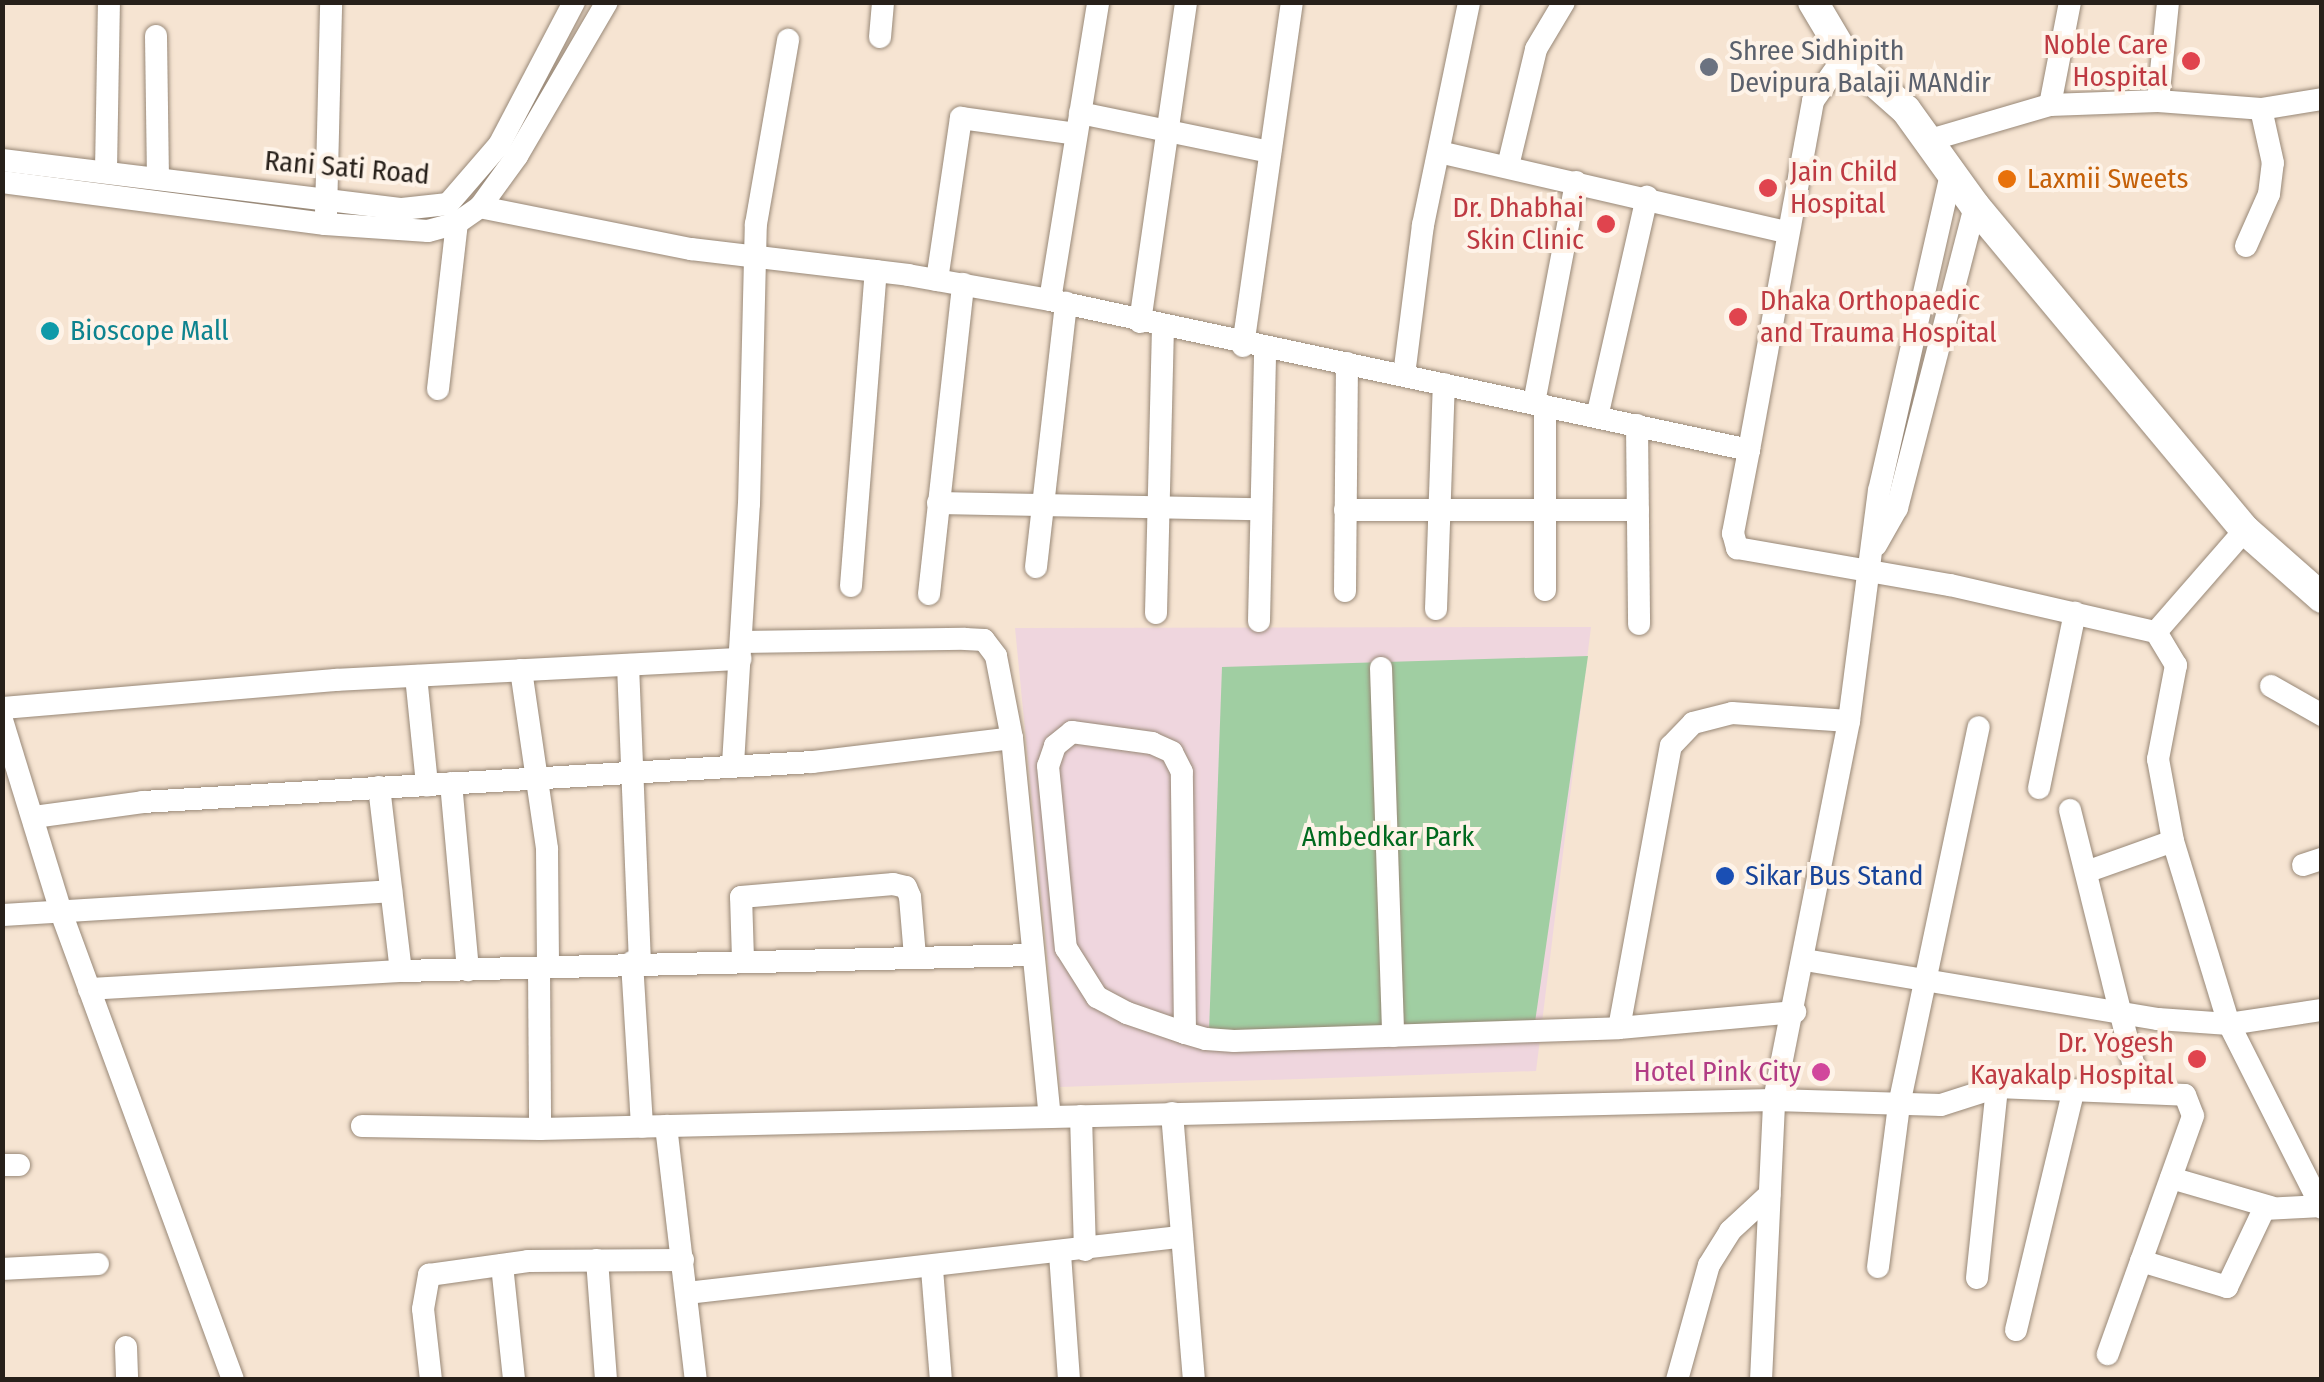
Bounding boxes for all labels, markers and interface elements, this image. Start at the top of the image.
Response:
place label: Noble Care Hospital [2043,28,2168,94]
place label: Shree Sidhipith Devipura Balaji MANdir [1729,34,1991,100]
marker: Noble Care Hospital [2178,48,2204,74]
marker: Shree Sidhipith Devipura Balaji MANdir [1698,56,1720,78]
street label: Rani Sati Road [263,144,431,192]
place label: Jain Child Hospital [1790,155,1898,221]
place label: Laxmii Sweets [2027,162,2188,196]
marker: Laxmii Sweets [1996,168,2018,190]
marker: Jain Child Hospital [1755,175,1781,201]
place label: Dr. Dhabhai Skin Clinic [1453,191,1584,257]
marker: Dr. Dhabhai Skin Clinic [1593,211,1619,237]
place label: Dhaka Orthopaedic and Trauma Hospital [1760,284,1997,350]
marker: Dhaka Orthopaedic and Trauma Hospital [1725,304,1751,330]
place label: Bioscope Mall [70,314,229,348]
marker: Bioscope Mall [39,320,61,342]
park label: Ambedkar Park [1302,820,1474,854]
place label: Sikar Bus Stand [1745,859,1923,893]
marker: Sikar Bus Stand [1714,865,1736,887]
place label: Dr. Yogesh Kayakalp Hospital [1970,1026,2174,1092]
marker: Dr. Yogesh Kayakalp Hospital [2184,1046,2210,1072]
place label: Hotel Pink City [1634,1055,1801,1089]
marker: Hotel Pink City [1810,1061,1832,1083]

